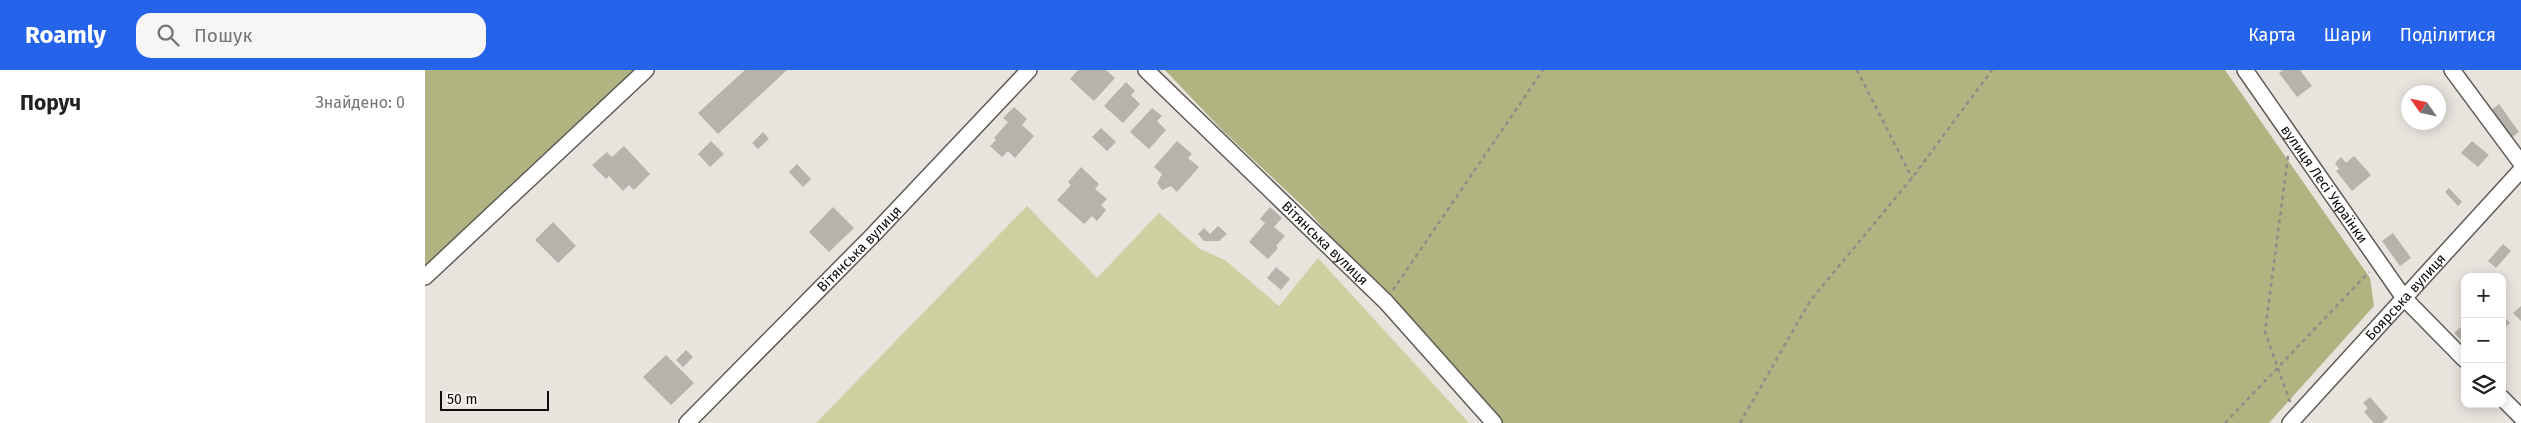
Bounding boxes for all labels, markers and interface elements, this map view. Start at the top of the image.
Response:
search box [136,13,486,58]
text: Roamly [25,21,106,49]
icon: search [154,21,182,49]
text: Пошук [194,24,252,47]
text: Карта [2248,24,2296,46]
text: Шари [2324,24,2372,46]
text: Поділитися [2400,24,2496,46]
north arrow [2401,85,2446,130]
text: Поруч [20,90,81,116]
text: Знайдено: 0 [315,93,405,112]
street label: вулиця Лесі Українки [2277,122,2371,247]
street label: Вітянська вулиця [1278,198,1371,289]
street label: Вітянська вулиця [814,202,905,296]
street label: Боярська вулиця [2362,250,2450,344]
map controls [2461,273,2506,408]
button: + [2461,273,2506,318]
button: − [2461,318,2506,363]
button: layers [2461,363,2506,408]
scale bar [440,388,549,411]
text: 50 m [447,391,478,408]

